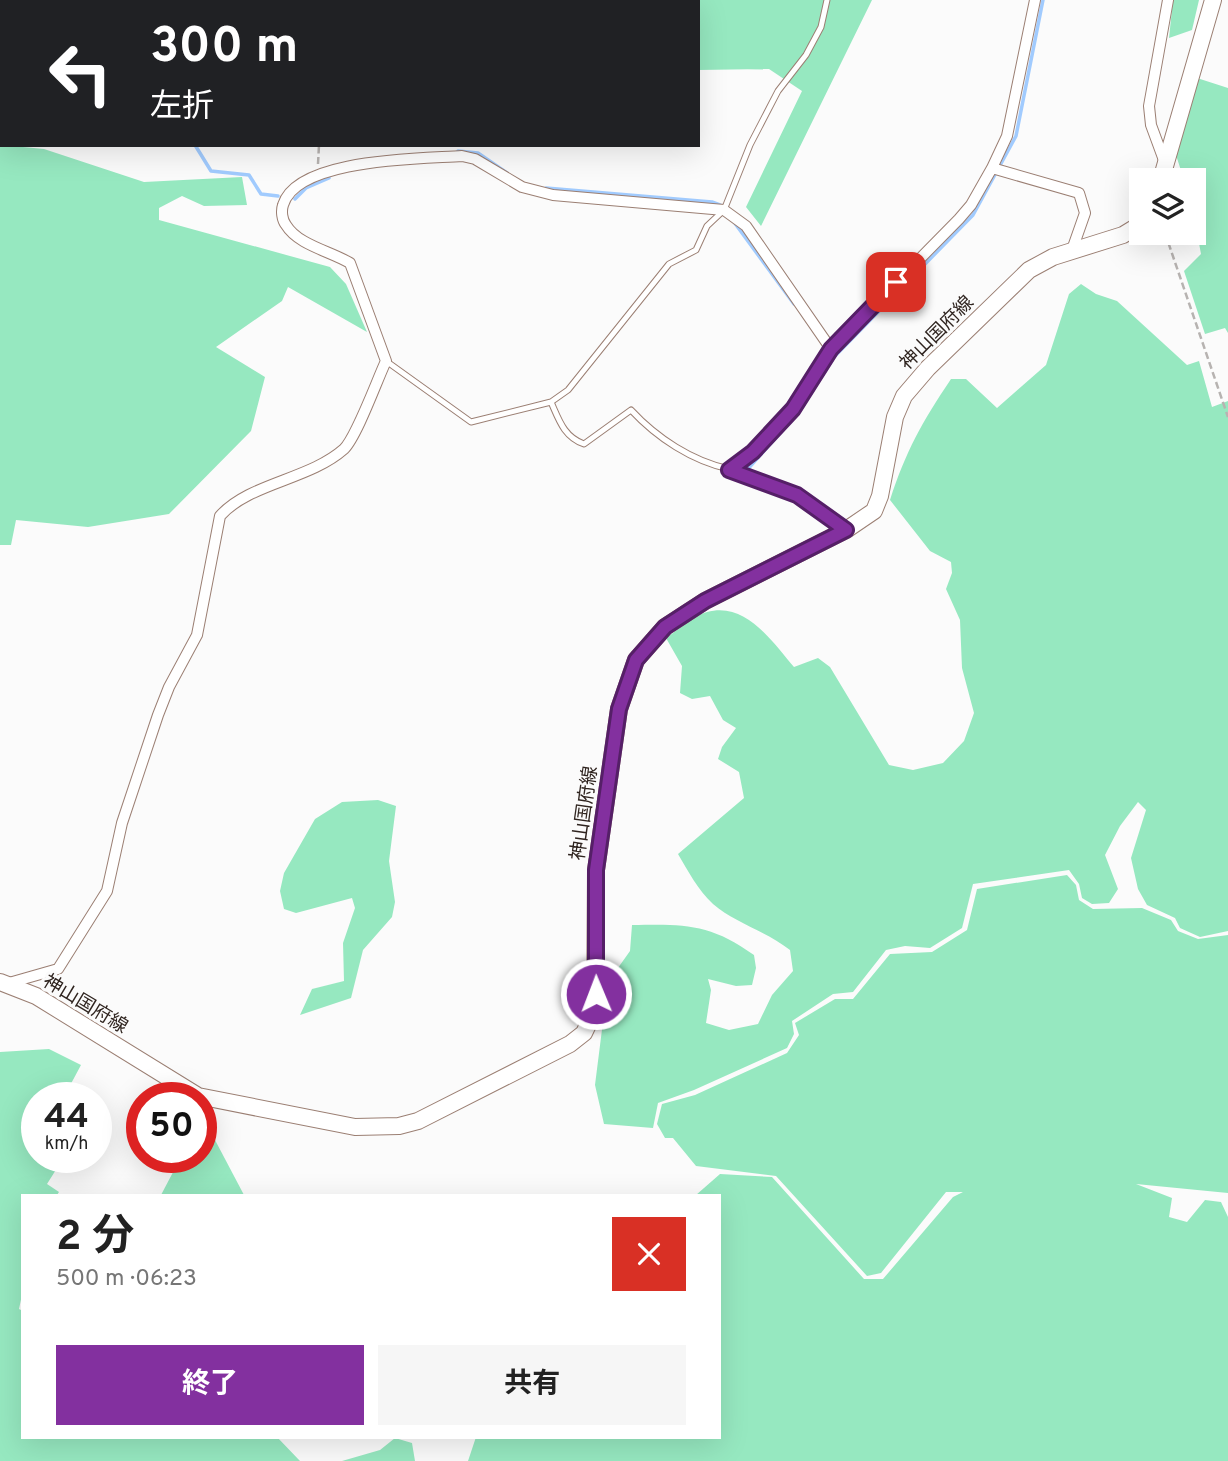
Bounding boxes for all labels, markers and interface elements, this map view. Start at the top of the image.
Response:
text: 300 m [150,18,298,80]
icon: left [35,28,126,119]
text: 左折 [150,88,214,128]
map controls [1129,168,1206,245]
button: layers [1129,168,1206,245]
pin [866,252,926,312]
icon: arrive [877,263,915,301]
street label: 神山国府線 [895,291,979,375]
street label: 神山国府線 [566,765,603,862]
position arrow [559,957,633,1031]
street label: 神山国府線 [38,970,132,1039]
speed limit sign: 50 [126,1082,217,1173]
text: 44 [44,1096,89,1140]
text: km/h [45,1133,88,1156]
text: 2 分 [56,1212,134,1265]
button: close [612,1217,686,1291]
text: 500 m · 06:23 [56,1265,197,1294]
button: 終了 [56,1345,364,1425]
button: 共有 [378,1345,686,1425]

